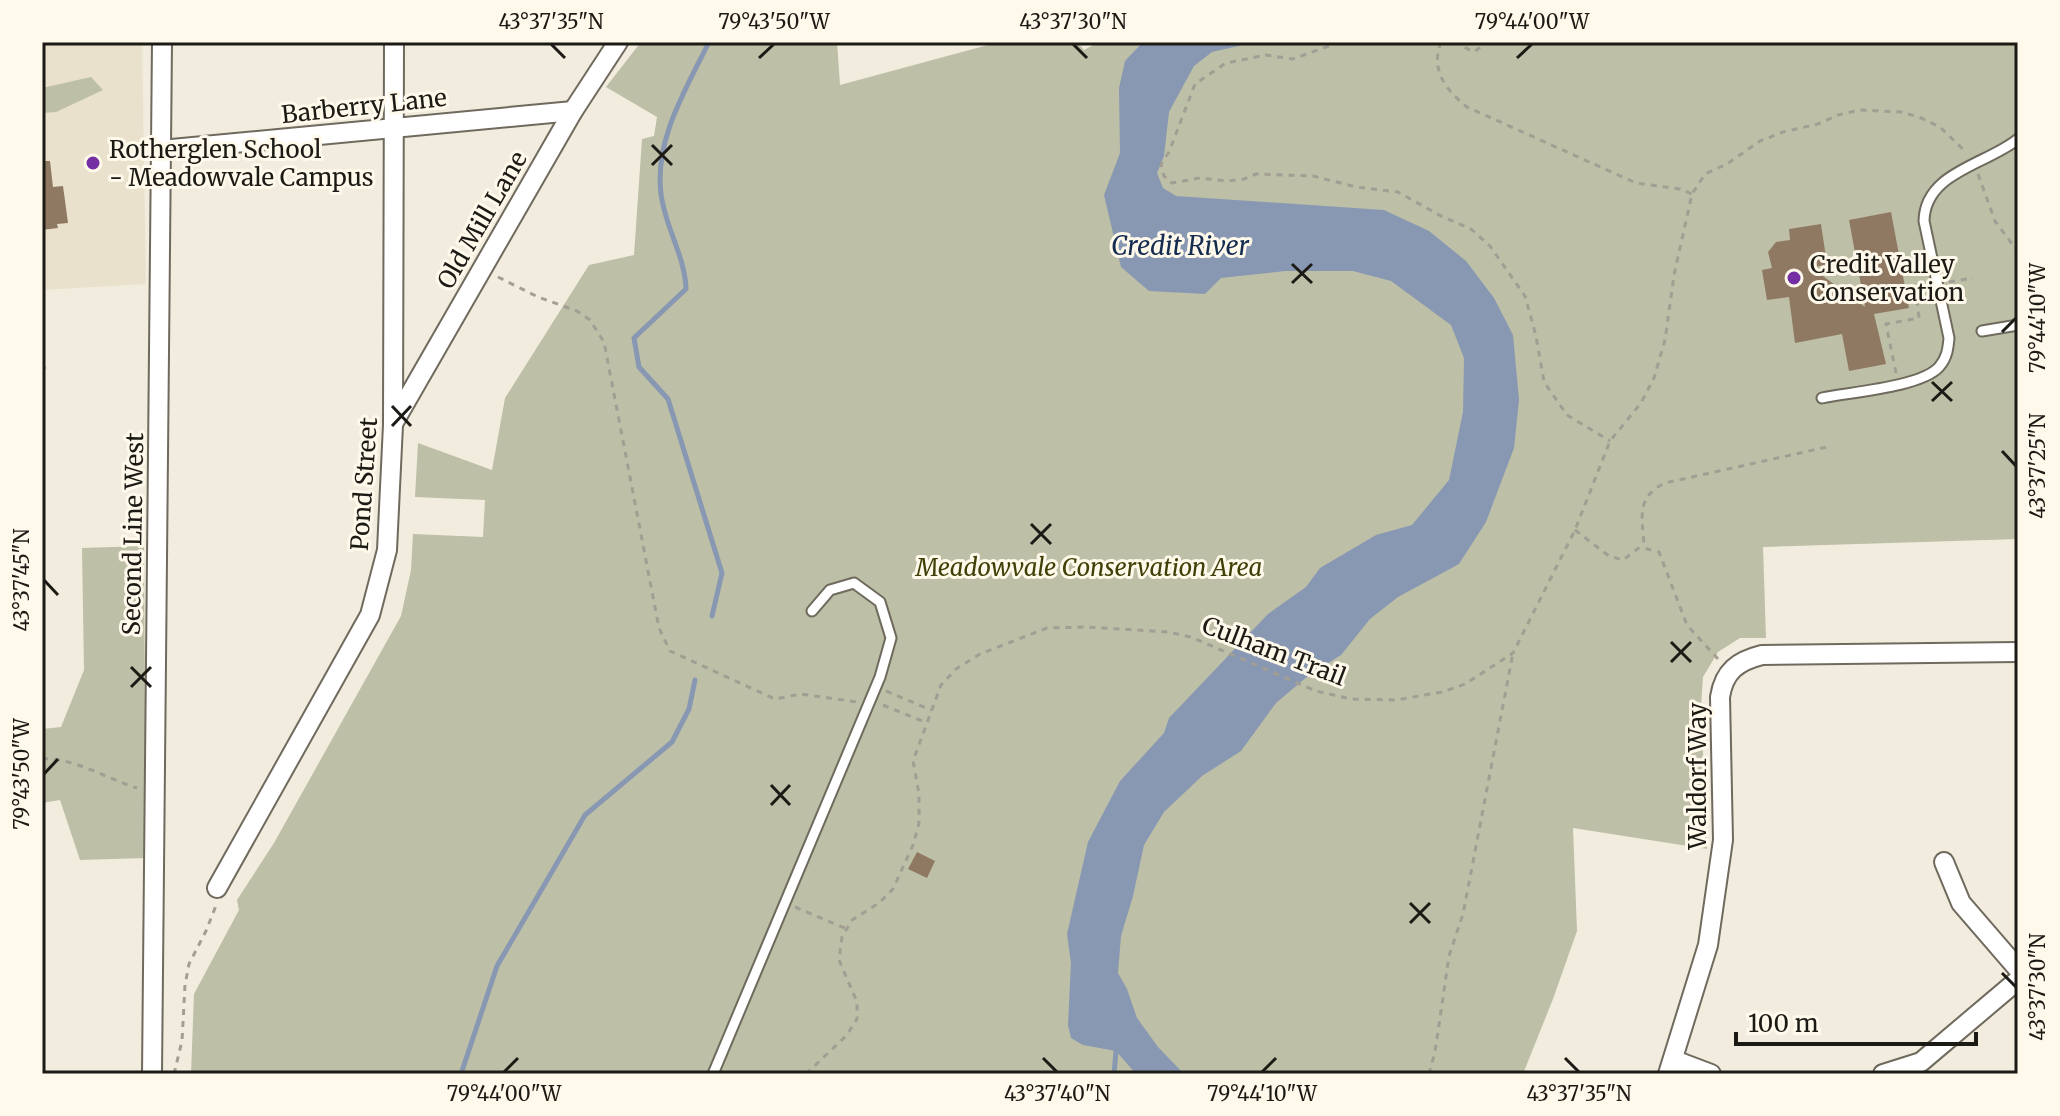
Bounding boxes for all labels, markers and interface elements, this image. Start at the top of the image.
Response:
text: 43°37'35"N [499,9,604,34]
text: 79°43'50"W [718,9,831,34]
text: 43°37'30"N [1019,9,1127,34]
text: 79°44'00"W [1475,9,1590,34]
street label: Barberry Lane [280,82,448,130]
place label: Rotherglen School - Meadowvale Campus [109,134,373,193]
street label: Old Mill Lane [430,146,534,294]
marker: Rotherglen School - Meadowvale Campus [84,154,102,172]
water label: Credit River [1111,229,1249,262]
place label: Credit Valley Conservation [1810,249,1964,308]
text: 79°44'10"W [2025,262,2050,373]
marker: Credit Valley Conservation [1785,269,1803,287]
text: 43°37'25"N [2025,413,2050,519]
street label: Pond Street [344,416,384,552]
street label: Second Line West [116,432,150,636]
text: 43°37'45"N [9,528,34,632]
park label: Meadowvale Conservation Area [915,552,1262,583]
street label: Culham Trail [1198,609,1350,693]
street label: Waldorf Way [1682,703,1713,850]
text: 79°43'50"W [9,717,34,830]
text: 43°37'30"N [2025,933,2050,1041]
scale bar [1736,996,1976,1046]
text: 100 m [1748,1008,1819,1039]
text: 79°44'00"W [447,1081,562,1106]
text: 43°37'40"N [1004,1081,1111,1106]
text: 79°44'10"W [1207,1081,1318,1106]
text: 43°37'35"N [1527,1081,1632,1106]

